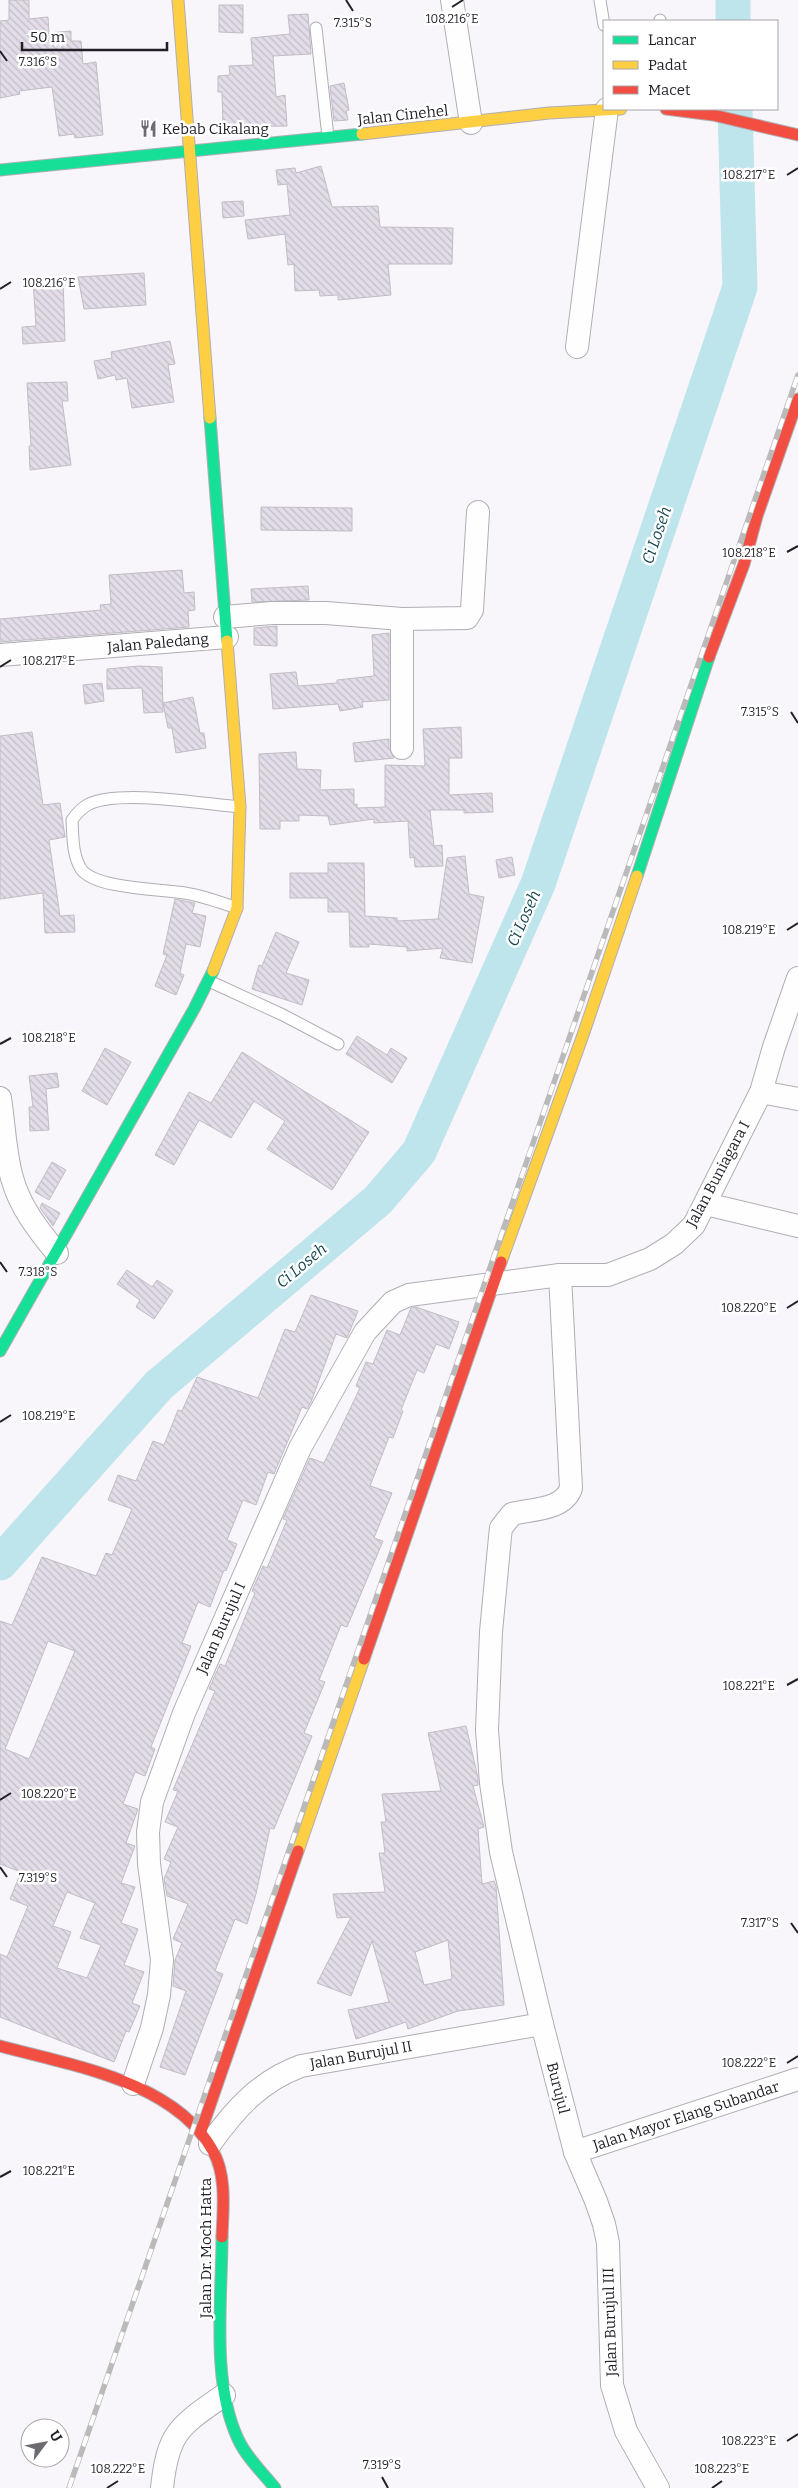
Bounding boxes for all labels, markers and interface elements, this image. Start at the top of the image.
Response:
text: 108.216°E [426,12,478,26]
text: 7.315°S [334,16,372,30]
scale bar [22,20,168,52]
legend [603,20,778,110]
text: 50 m [30,28,66,46]
text: Lancar [648,31,696,49]
text: 7.316°S [19,55,57,69]
text: Padat [648,56,688,74]
text: Macet [648,81,691,99]
street label: Jalan Cinehel [356,101,449,129]
restaurant icon: Kebab Cikalang [138,119,158,139]
place label: Kebab Cikalang [162,120,269,138]
text: 108.217°E [723,168,775,182]
text: 108.216°E [23,276,75,290]
water label: Ci Loseh [638,504,675,566]
text: 108.218°E [722,546,776,560]
street label: Jalan Paledang [106,630,209,656]
text: 108.217°E [23,654,75,668]
text: 7.315°S [741,705,779,719]
water label: Ci Loseh [503,887,544,949]
text: 108.219°E [723,923,775,937]
text: 108.218°E [22,1031,76,1045]
street label: Jalan Buniagara I [682,1118,754,1231]
water label: Ci Loseh [272,1239,330,1292]
text: 7.318°S [18,1265,58,1279]
text: 108.220°E [721,1301,777,1315]
text: 108.219°E [23,1409,75,1423]
street label: Jalan Burujul I [192,1579,249,1677]
text: 108.221°E [723,1679,775,1693]
text: 108.220°E [21,1787,77,1801]
text: 7.319°S [19,1871,57,1885]
text: 7.317°S [741,1916,779,1930]
street label: Jalan Burujul II [307,2037,414,2073]
text: 108.222°E [722,2056,776,2070]
street label: Burujul [543,2060,573,2116]
street label: Jalan Mayor Elang Subandar [590,2077,782,2155]
text: 108.221°E [23,2164,75,2178]
street label: Jalan Dr. Moch Hatta [197,2178,215,2319]
street label: Jalan Burujul III [599,2267,621,2378]
north arrow [20,2418,70,2468]
text: U [46,2427,66,2446]
text: 108.223°E [722,2434,776,2448]
text: 7.319°S [363,2458,401,2472]
text: 108.222°E [91,2462,145,2476]
text: 108.223°E [695,2462,749,2476]

